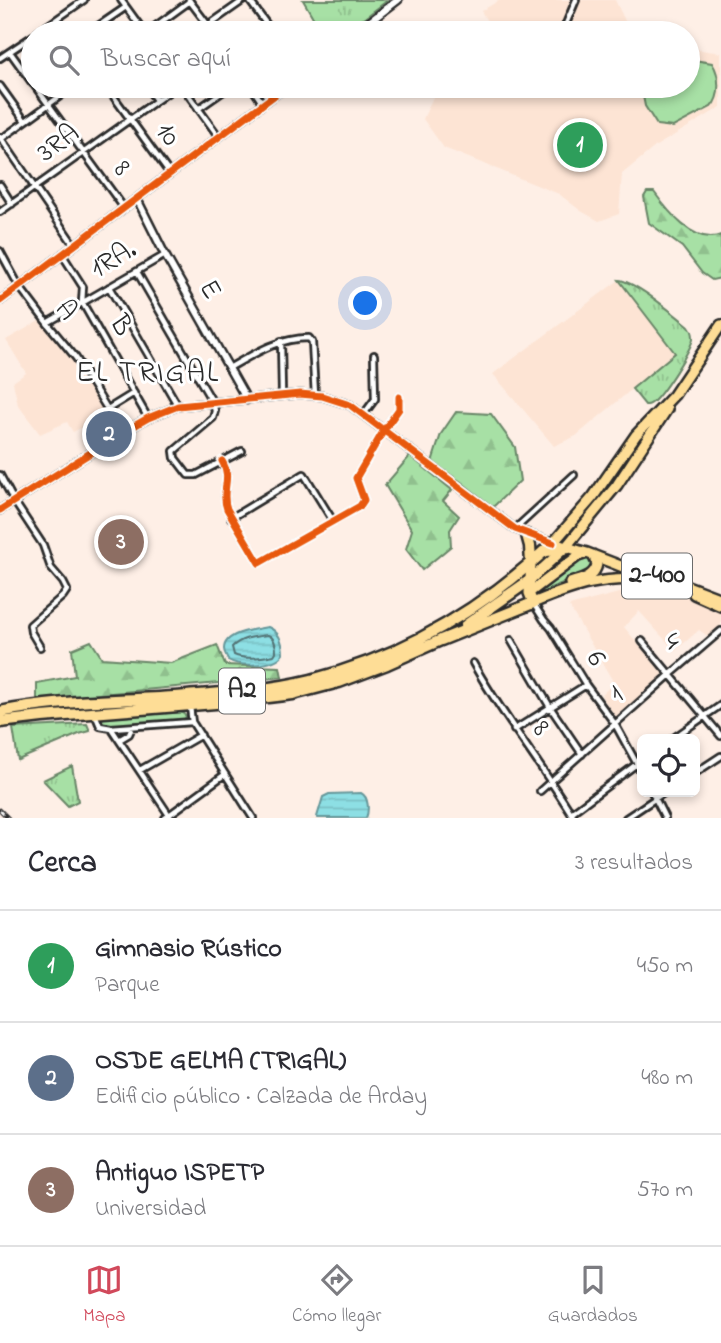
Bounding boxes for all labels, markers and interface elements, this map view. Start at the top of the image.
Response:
search box [21,21,700,98]
icon: search [45,41,83,79]
text: Buscar aquí [101,41,231,79]
street label: 3RA [29,114,89,174]
street label: 10 [144,114,190,156]
pin: 1 [557,119,603,171]
street label: 8 [101,153,141,185]
street label: 1RA. [83,230,145,290]
street label: E [187,272,231,308]
your location [348,286,382,320]
street label: A [44,292,86,330]
street label: B [97,307,142,344]
district label: EL TRIGAL [76,352,220,396]
pin: 2 [86,408,132,460]
pin: 3 [98,516,144,568]
road number: 2-400 [622,554,692,598]
street label: 4 [652,624,691,660]
street label: 6 [574,643,616,675]
road number: A2 [219,668,265,713]
street label: 1 [600,677,634,713]
street label: 8 [520,713,560,745]
map controls [637,734,700,797]
button: locate [637,734,700,797]
text: Cerca [28,842,97,886]
text: 3 resultados [575,847,693,880]
text: Gimnasio Rústico [95,931,282,969]
text: 1 [47,950,55,983]
text: 450 m [637,950,693,983]
text: Parque [95,969,159,1002]
text: OSDE GELMA (TRIGAL) [95,1043,346,1081]
text: 2 [45,1062,57,1095]
text: 480 m [641,1062,693,1095]
text: Edificio público · Calzada de Arday [95,1081,427,1114]
text: Antiguo ISPETP [95,1155,264,1193]
text: 3 [46,1174,56,1207]
text: 570 m [637,1174,693,1207]
text: Universidad [95,1193,206,1226]
tab: Mapa [83,1261,126,1330]
tab: Cómo llegar [292,1261,381,1330]
tab: Guardados [548,1261,638,1330]

